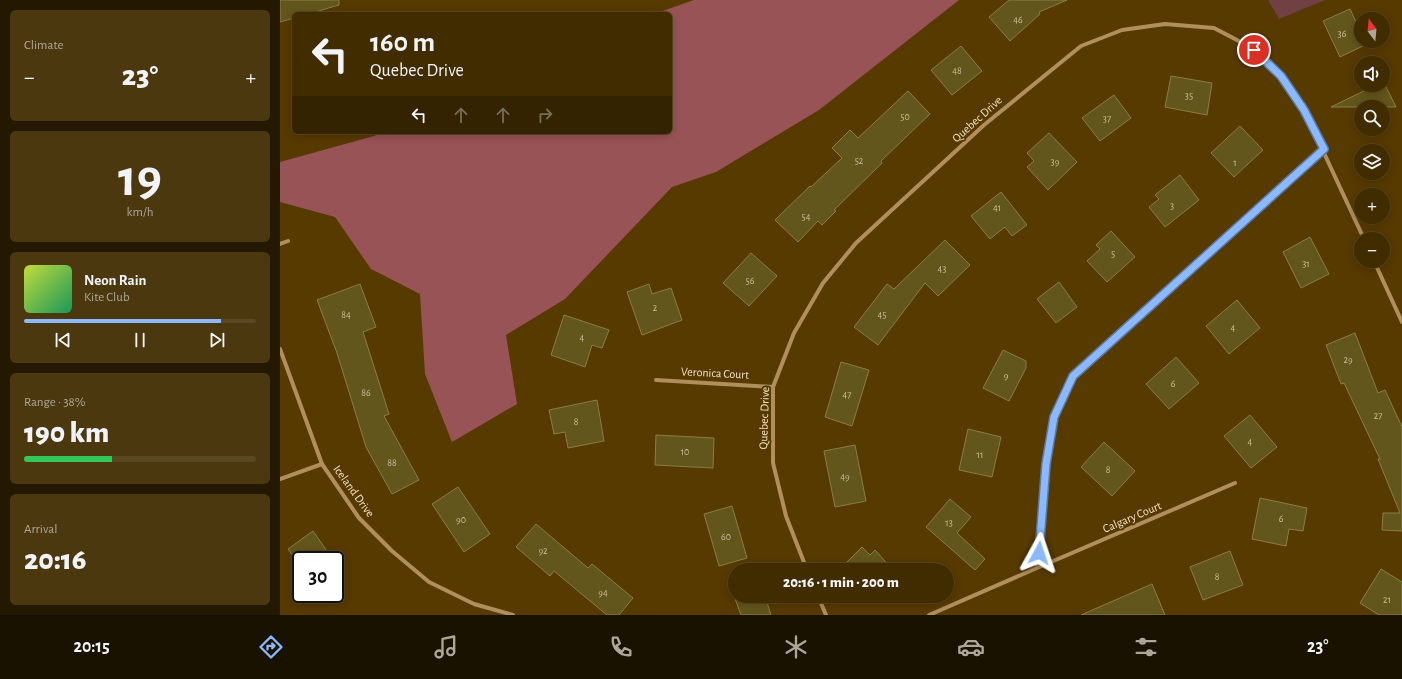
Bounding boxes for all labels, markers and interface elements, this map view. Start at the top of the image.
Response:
north arrow [1354,12,1390,48]
map controls [1354,12,1390,268]
house number: 46 [1013,15,1023,25]
icon: left [304,28,356,80]
text: 160 m [370,29,435,57]
house number: 36 [1338,29,1347,39]
pin [1237,33,1271,67]
text: Climate [24,39,63,52]
icon: arrive [1243,39,1265,61]
button: sound [1354,56,1390,92]
text: 23° [122,61,158,91]
text: Quebec Drive [370,62,464,80]
text: − [24,66,35,88]
text: + [245,66,256,88]
house number: 48 [952,66,962,76]
house number: 35 [1185,91,1193,101]
street label: Quebec Drive [950,94,1005,145]
button: search [1354,100,1390,136]
icon: left [408,104,430,126]
icon: ahead [450,104,472,126]
icon: ahead [492,104,514,126]
icon: right [534,104,556,126]
house number: 50 [900,112,910,122]
house number: 37 [1103,114,1111,124]
button: layers [1354,144,1390,180]
text: 19 [118,153,162,205]
house number: 52 [855,156,864,166]
house number: 39 [1051,157,1060,167]
house number: 1 [1233,158,1237,168]
button: + [1354,188,1390,224]
house number: 3 [1170,201,1174,211]
house number: 41 [993,203,1001,213]
text: km/h [127,206,153,219]
house number: 54 [802,212,811,222]
button: − [1354,232,1390,268]
house number: 5 [1111,249,1115,259]
house number: 31 [1302,259,1310,269]
house number: 43 [938,264,946,274]
text: Neon Rain [84,273,146,288]
house number: 56 [746,276,755,286]
text: Kite Club [84,291,130,304]
house number: 2 [653,303,658,313]
house number: 84 [341,310,351,320]
house number: 45 [878,310,887,320]
house number: 4 [1231,323,1236,333]
icon: previous [52,329,74,351]
icon: pause [129,329,151,351]
icon: next [206,329,228,351]
house number: 4 [580,333,585,343]
house number: 29 [1343,355,1353,365]
street label: Veronica Court [681,365,750,381]
house number: 9 [1004,371,1009,381]
house number: 6 [1171,379,1176,389]
street label: Quebec Drive [757,387,772,450]
house number: 86 [361,388,371,398]
house number: 47 [843,390,851,400]
text: Range · 38% [24,396,85,409]
house number: 27 [1374,411,1382,421]
house number: 8 [574,417,579,427]
text: 190 km [24,418,109,448]
house number: 4 [1248,437,1253,447]
house number: 10 [681,447,689,457]
house number: 11 [977,450,983,460]
house number: 88 [387,458,397,468]
street label: Iceland Drive [331,463,377,519]
house number: 8 [1106,465,1111,475]
house number: 49 [840,472,850,482]
street label: Calgary Court [1101,499,1164,536]
house number: 6 [1279,514,1284,524]
house number: 90 [456,515,466,525]
house number: 13 [945,518,953,528]
text: Arrival [24,523,57,536]
house number: 60 [721,532,731,542]
position arrow [1018,532,1060,574]
text: 20:16 [24,545,86,575]
house number: 92 [538,546,548,556]
speed limit sign: 30 [292,551,344,603]
house number: 8 [1215,572,1220,582]
text: 20:16 · 1 min · 200 m [783,575,899,590]
house number: 94 [598,588,608,598]
house number: 21 [1383,595,1391,605]
icon: directions [257,633,285,661]
icon: music [432,633,460,661]
icon: phone [607,633,635,661]
icon: climate [782,633,810,661]
icon: car [957,633,985,661]
icon: filters [1132,633,1160,661]
text: 20:15 [74,638,110,656]
text: 23° [1307,638,1328,656]

